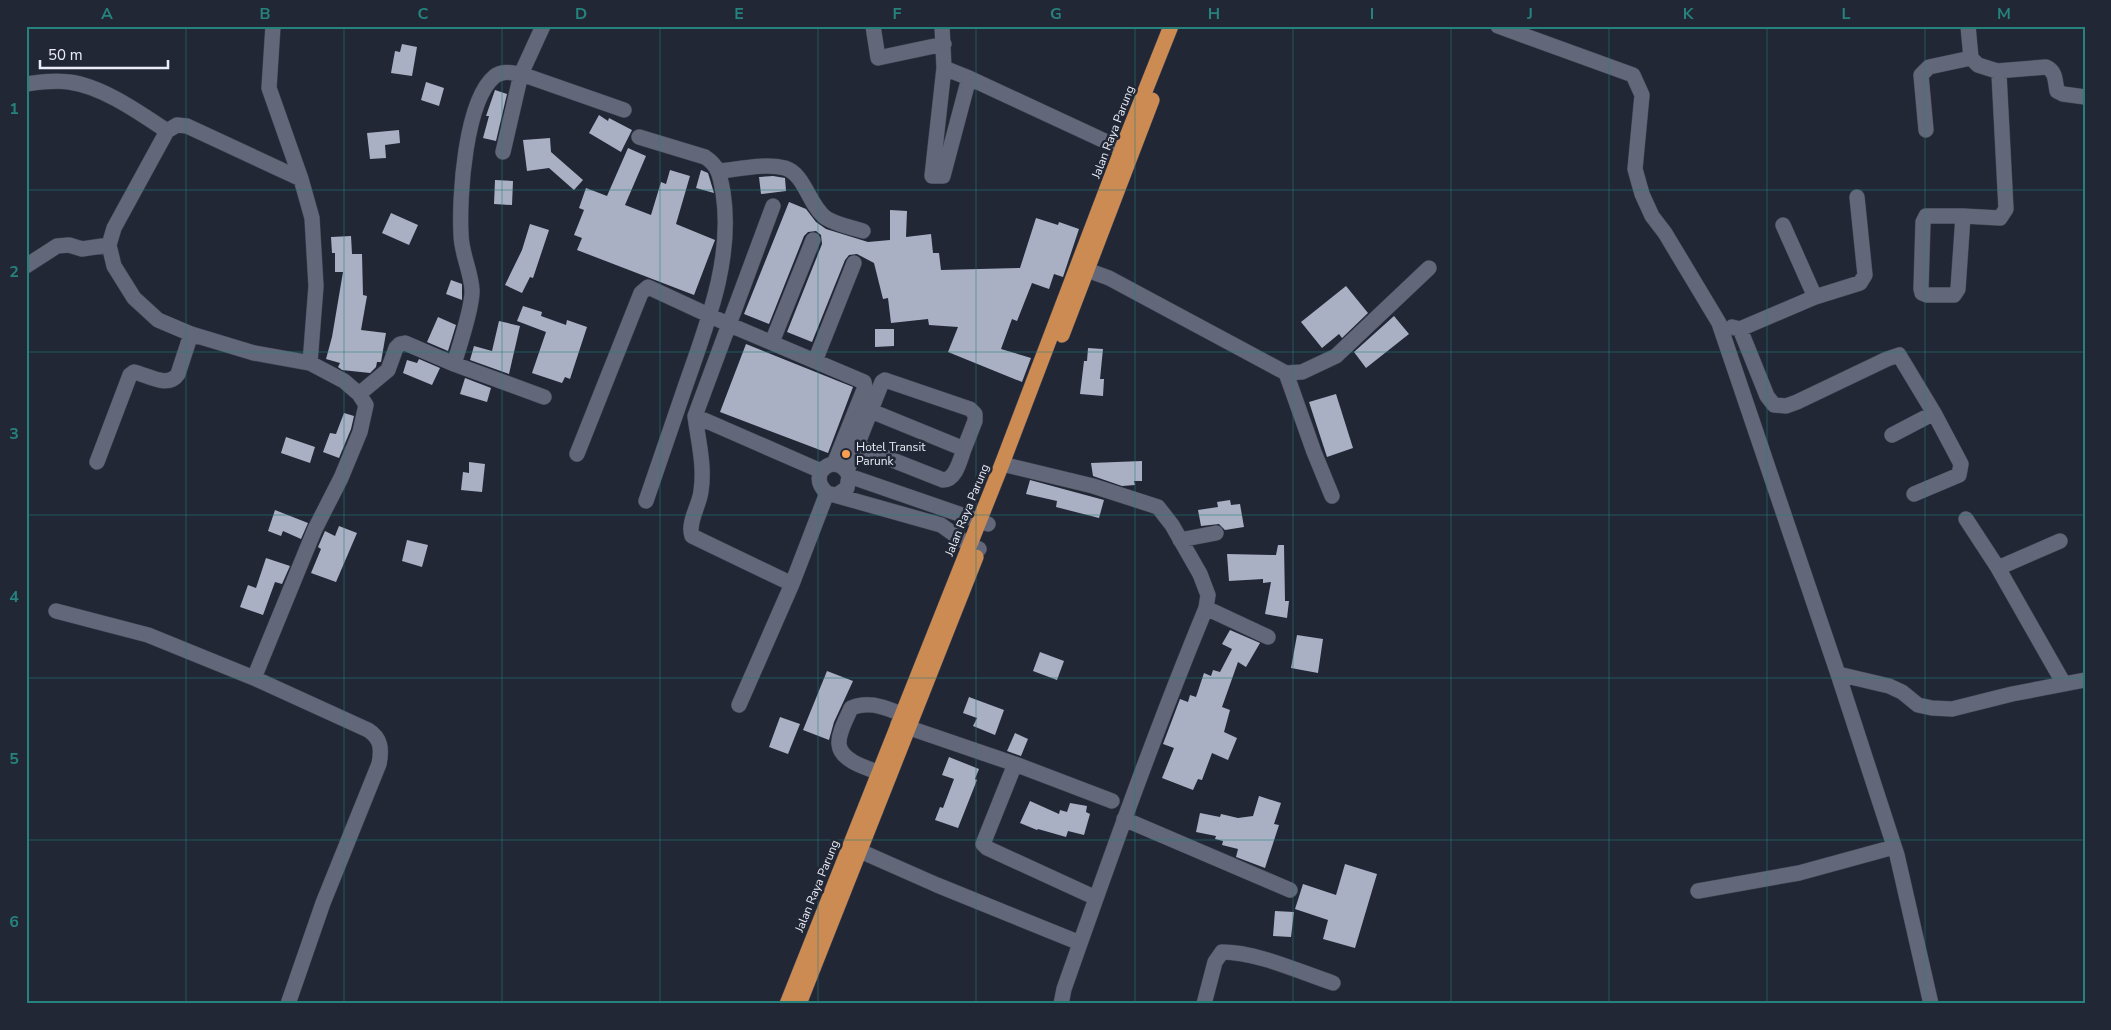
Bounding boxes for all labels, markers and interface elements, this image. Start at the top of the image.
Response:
text: A [101,3,113,25]
text: B [259,3,271,25]
text: C [418,3,429,25]
text: D [575,3,587,25]
text: E [734,3,744,25]
text: F [893,3,902,25]
text: G [1050,3,1062,25]
text: H [1208,3,1220,25]
text: I [1370,3,1374,25]
text: J [1526,3,1533,25]
text: K [1683,3,1695,25]
text: L [1842,3,1851,25]
text: M [1997,3,2011,25]
scale bar [40,38,168,70]
text: 50 m [48,45,83,65]
street label: Jalan Raya Parung [1088,83,1138,182]
text: 1 [9,98,19,120]
text: 2 [9,261,19,283]
text: 3 [9,423,19,445]
place label: Hotel Transit Parunk [856,439,926,469]
marker: Hotel Transit Parunk [840,448,852,460]
street label: Jalan Raya Parung [941,461,993,560]
text: 4 [9,586,19,608]
text: 5 [9,748,19,770]
street label: Jalan Raya Parung [791,837,843,936]
text: 6 [9,911,19,933]

